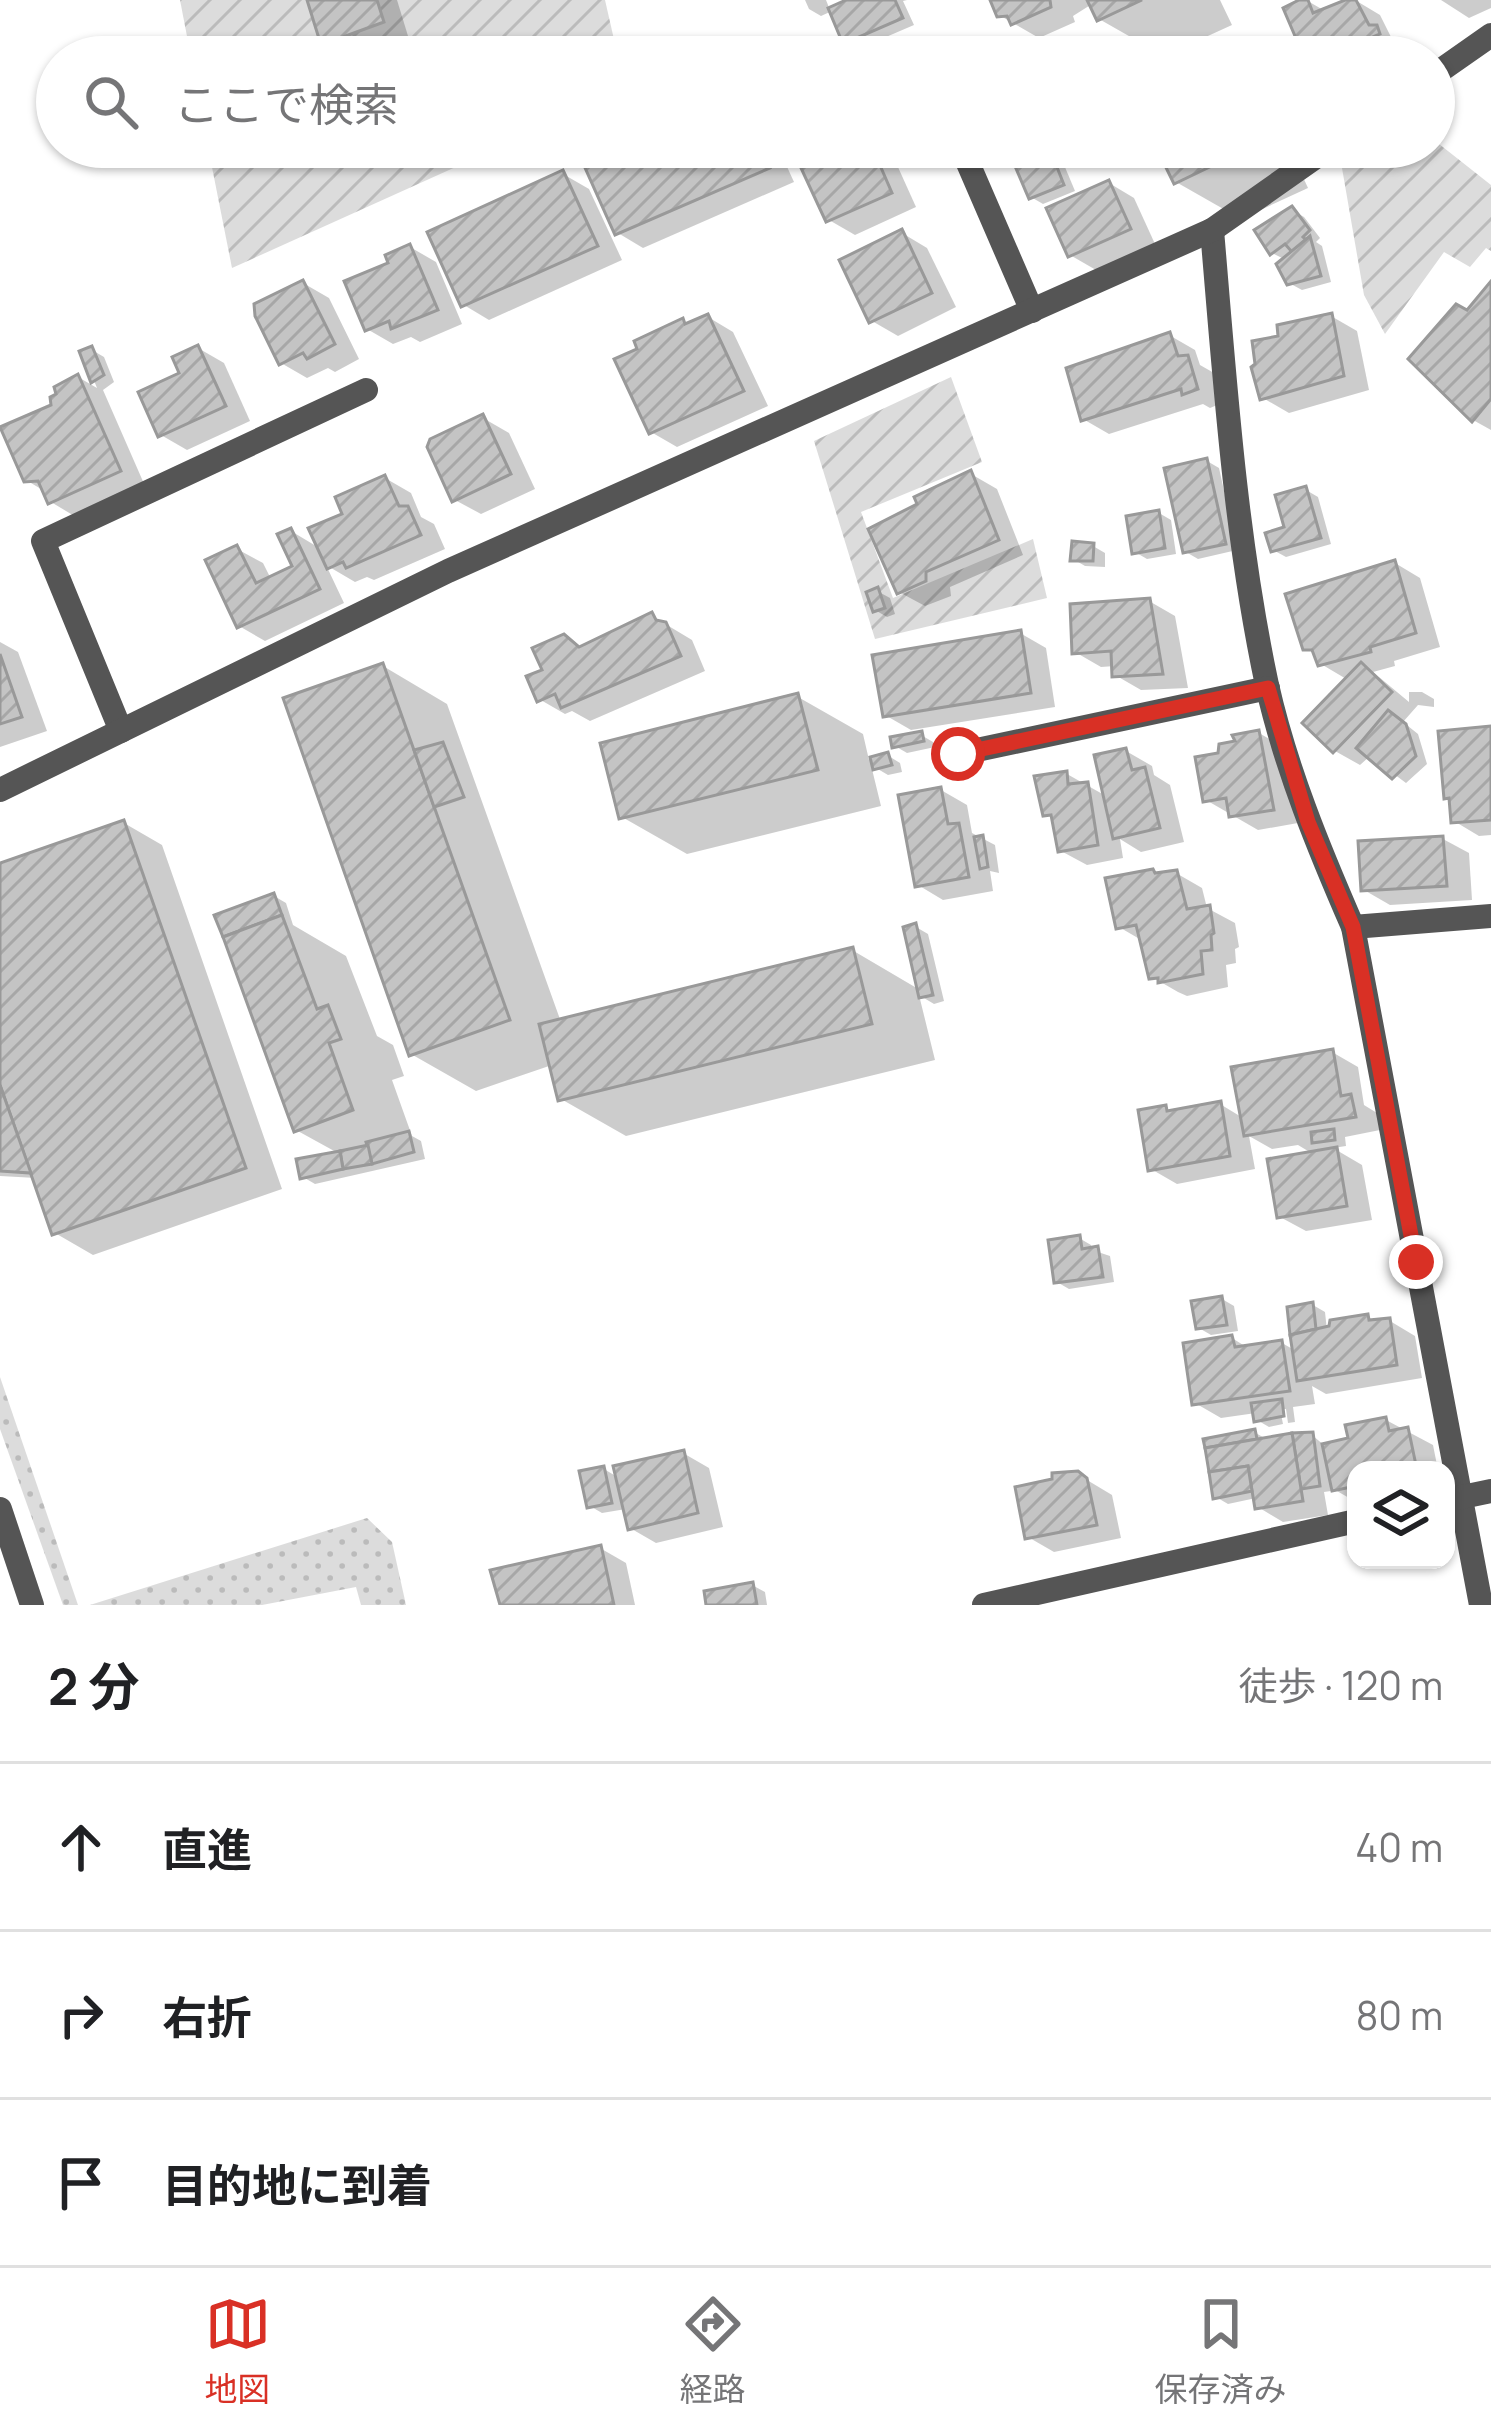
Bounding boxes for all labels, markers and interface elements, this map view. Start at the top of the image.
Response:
search box [36,36,1455,168]
icon: search [78,69,144,135]
text: ここで検索 [174,73,399,135]
route start [931,727,985,781]
route end [1389,1235,1443,1289]
map controls [1347,1461,1455,1569]
button: layers [1347,1461,1455,1569]
text: 2 分 [48,1651,140,1720]
text: 徒歩 · 120 m [1238,1658,1443,1712]
icon: ahead [48,1814,114,1880]
text: 直進 [162,1818,252,1880]
text: 40 m [1355,1820,1443,1874]
icon: right [48,1982,114,2048]
text: 右折 [162,1986,252,2048]
text: 80 m [1356,1988,1443,2042]
icon: arrive [48,2150,114,2216]
text: 目的地に到着 [162,2154,432,2216]
tab: 地図 [205,2291,271,2411]
tab: 経路 [680,2291,746,2411]
tab: 保存済み [1155,2291,1287,2411]

